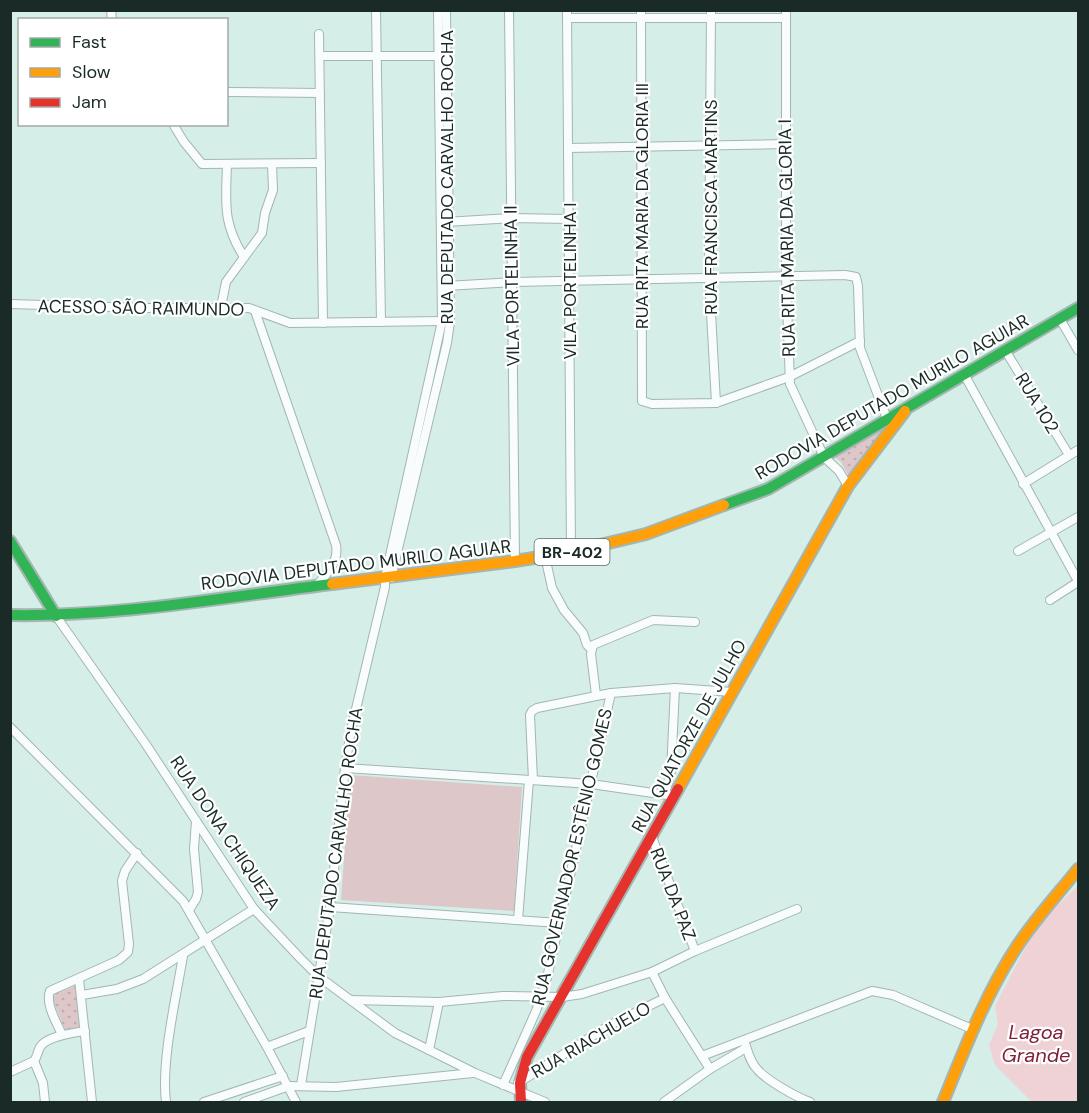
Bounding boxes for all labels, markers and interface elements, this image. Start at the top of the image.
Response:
legend [18,18,228,126]
text: Fast [72,30,107,54]
street label: RUA DEPUTADO CARVALHO ROCHA [435,30,459,324]
text: Slow [72,60,111,84]
street label: RUA RITA MARIA DA GLORIA III [630,83,654,329]
text: Jam [72,90,107,114]
street label: RUA FRANCISCA MARTINS [699,99,723,315]
street label: RUA RITA MARIA DA GLORIA I [773,119,801,357]
street label: VILA PORTELINHA I [558,202,582,360]
street label: VILA PORTELINHA II [499,205,525,367]
street label: ACESSO SÃO RAIMUNDO [37,294,245,322]
street label: RODOVIA DEPUTADO MURILO AGUIAR [751,309,1033,485]
street label: RUA 102 [1010,368,1064,438]
street label: RODOVIA DEPUTADO MURILO AGUIAR [200,534,512,596]
road number: BR-402 [534,539,610,565]
street label: RUA QUATORZE DE JULHO [626,635,752,837]
street label: RUA DEPUTADO CARVALHO ROCHA [304,706,368,1000]
street label: RUA GOVERNADOR ESTÊNIO GOMES [526,706,618,1008]
street label: RUA DONA CHIQUEZA [164,751,286,915]
street label: RUA DA PAZ [644,844,702,944]
street label: RUA RIACHUELO [527,996,655,1084]
water label: Lagoa Grande [1002,1019,1071,1068]

